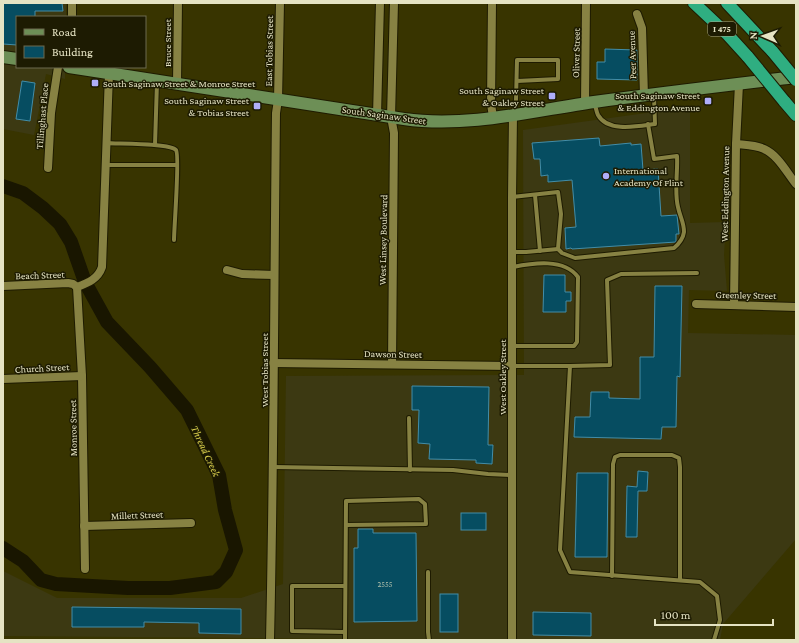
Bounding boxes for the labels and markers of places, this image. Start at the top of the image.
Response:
marker: South Saginaw Street & Monroe Street [90,78,100,88]
place label: South Saginaw Street & Monroe Street [103,78,256,89]
place label: South Saginaw Street & Oakley Street [459,85,545,108]
place label: South Saginaw Street & Eddington Avenue [615,90,701,113]
marker: South Saginaw Street & Oakley Street [547,91,557,101]
place label: South Saginaw Street & Tobias Street [164,95,250,118]
marker: South Saginaw Street & Eddington Avenue [703,96,713,106]
marker: South Saginaw Street & Tobias Street [252,101,262,111]
place label: International Academy Of Flint [614,165,684,188]
marker: International Academy Of Flint [601,171,611,181]

